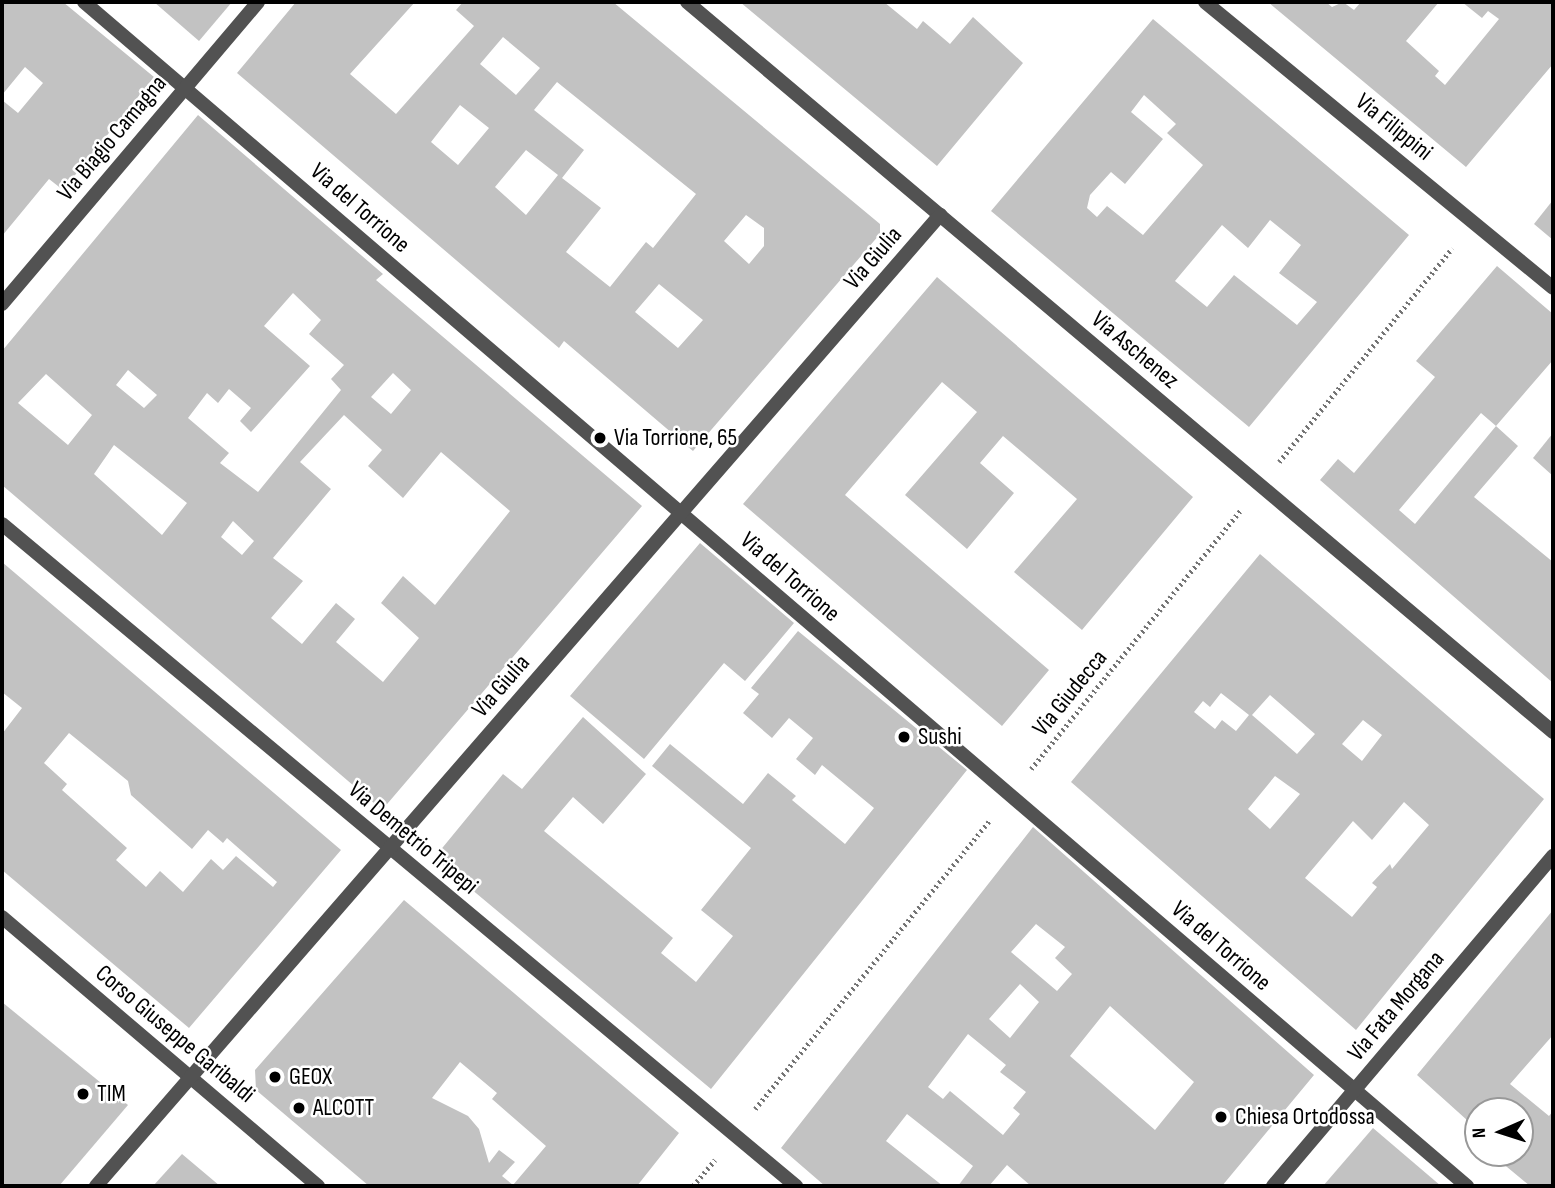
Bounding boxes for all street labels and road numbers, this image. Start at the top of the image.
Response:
street label: Via Biagio Camagna [51,69,173,207]
street label: Via Filippini [1350,87,1438,167]
street label: Via del Torrione [304,157,416,259]
street label: Via Giulia [838,221,908,295]
street label: Via Aschenez [1085,305,1185,395]
street label: Via del Torrione [734,526,846,628]
street label: Via Giudecca [1027,644,1113,742]
street label: Via Giulia [466,649,536,723]
street label: Via Demetrio Tripepi [342,775,484,901]
street label: Via del Torrione [1165,895,1277,997]
street label: Via Fata Morgana [1342,945,1450,1067]
street label: Corso Giuseppe Garibaldi [90,959,260,1109]

